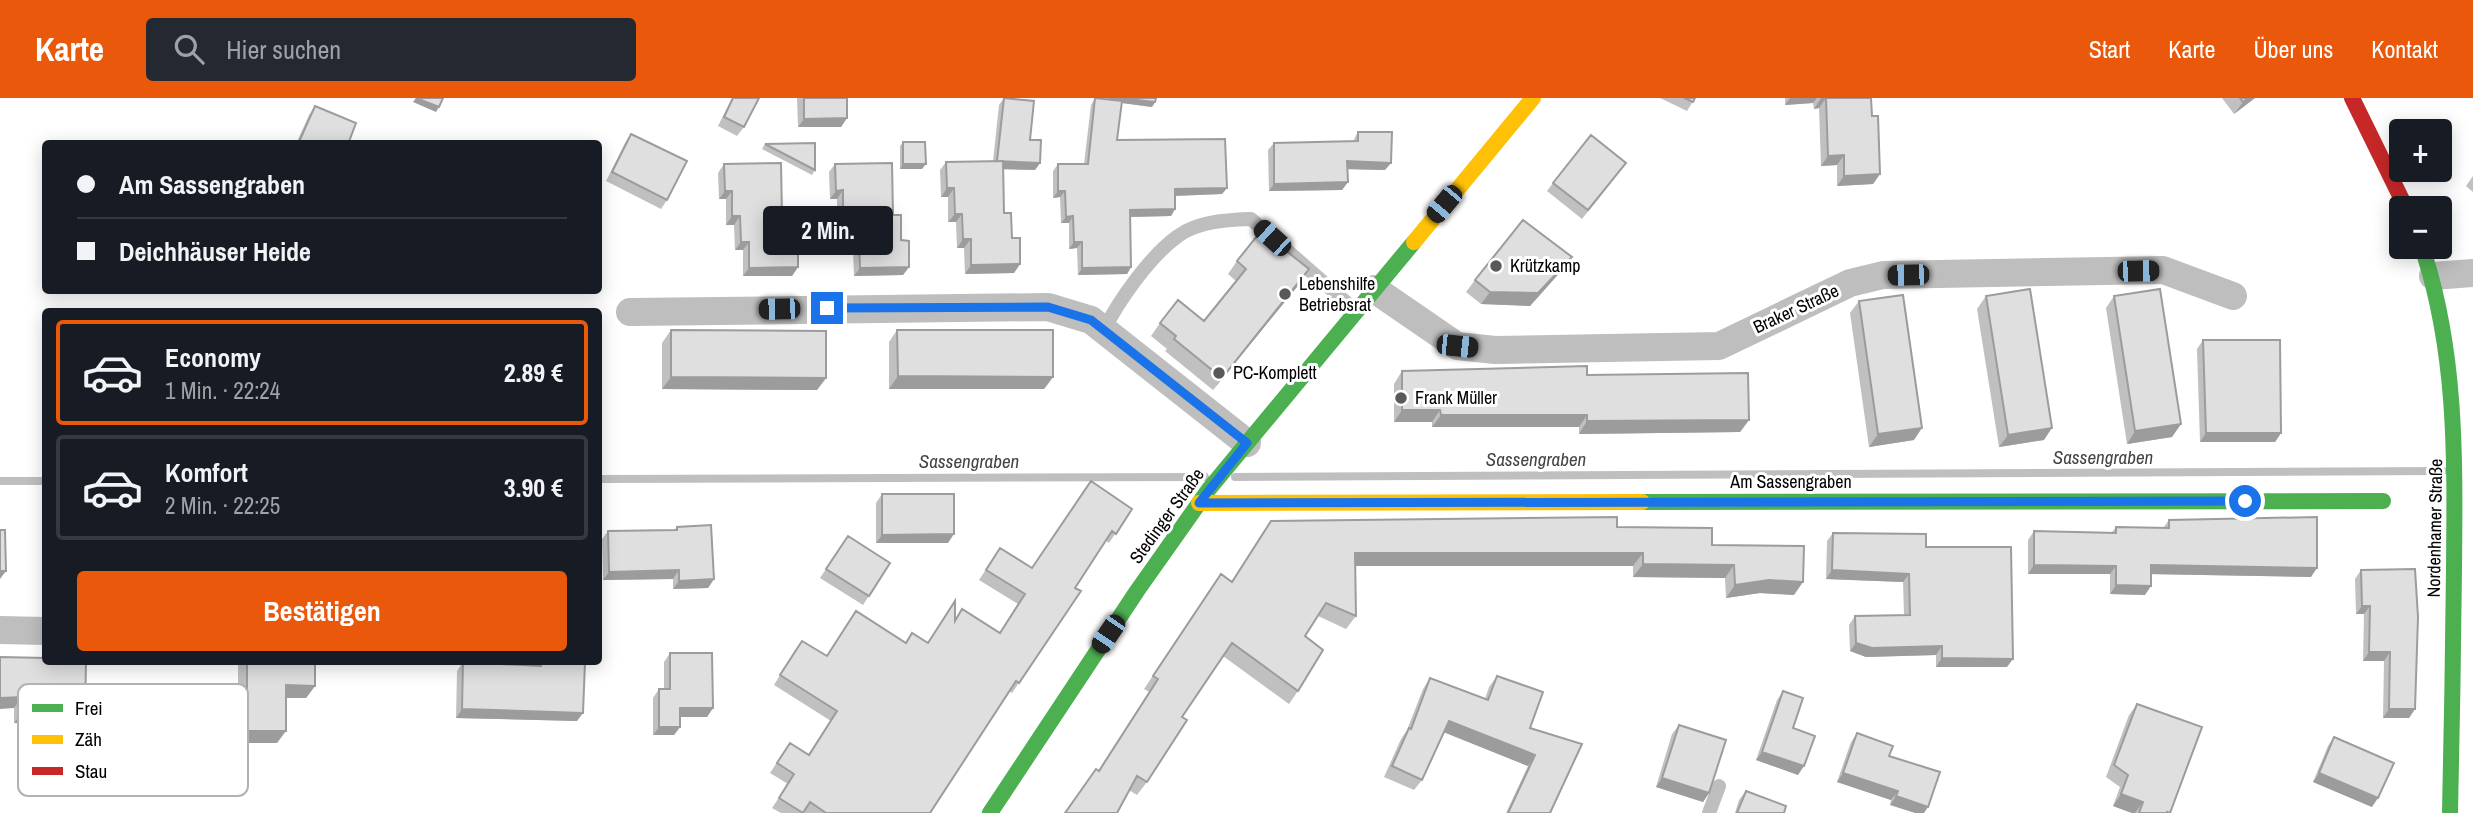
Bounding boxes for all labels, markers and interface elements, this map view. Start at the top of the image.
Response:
search box [146,18,636,81]
text: Karte [35,27,104,71]
icon: search [170,30,208,68]
text: Hier suchen [226,32,341,67]
text: Start [2089,33,2130,65]
text: Karte [2168,33,2215,65]
text: Über uns [2253,33,2333,65]
text: Kontakt [2371,33,2438,65]
map controls [2389,119,2452,259]
button: + [2389,119,2452,182]
text: Am Sassengraben [119,167,305,202]
car [1423,181,1466,227]
button: − [2389,196,2452,259]
callout: 2 Min. [762,206,892,256]
text: 2 Min. [801,215,855,246]
car [1250,216,1295,260]
text: Deichhäuser Heide [119,234,311,269]
place label: Krützkamp [1510,253,1581,278]
marker: Krützkamp [1488,258,1504,274]
car [2117,260,2160,282]
car [1887,264,1930,286]
place label: Lebenshilfe Betriebsrat [1299,271,1375,317]
street label: Braker Straße [1749,278,1843,339]
marker: Lebenshilfe Betriebsrat [1277,286,1293,302]
route end [811,292,843,324]
car [758,298,801,320]
car [1436,333,1479,359]
text: Economy [165,340,261,375]
icon: car [81,341,144,404]
text: 2.89 € [504,355,563,390]
place label: PC-Komplett [1233,360,1317,385]
marker: PC-Komplett [1211,365,1227,381]
text: 1 Min. · 22:24 [165,375,280,406]
place label: Frank Müller [1415,385,1497,410]
marker: Frank Müller [1393,390,1409,406]
water label: Sassengraben [2053,444,2153,470]
water label: Sassengraben [1486,446,1586,472]
water label: Sassengraben [919,448,1019,474]
text: Komfort [165,455,248,490]
icon: car [81,456,144,519]
street label: Nordenhamer Straße [2421,458,2448,598]
street label: Stedinger Straße [1123,463,1210,569]
street label: Am Sassengraben [1729,469,1852,494]
text: 3.90 € [504,470,563,505]
route start [2229,485,2261,517]
text: 2 Min. · 22:25 [165,490,280,521]
button: Bestätigen [77,571,567,651]
car [1088,611,1129,657]
legend [18,684,248,796]
text: Frei [75,695,103,721]
text: Zäh [75,726,102,752]
text: Stau [75,758,107,784]

